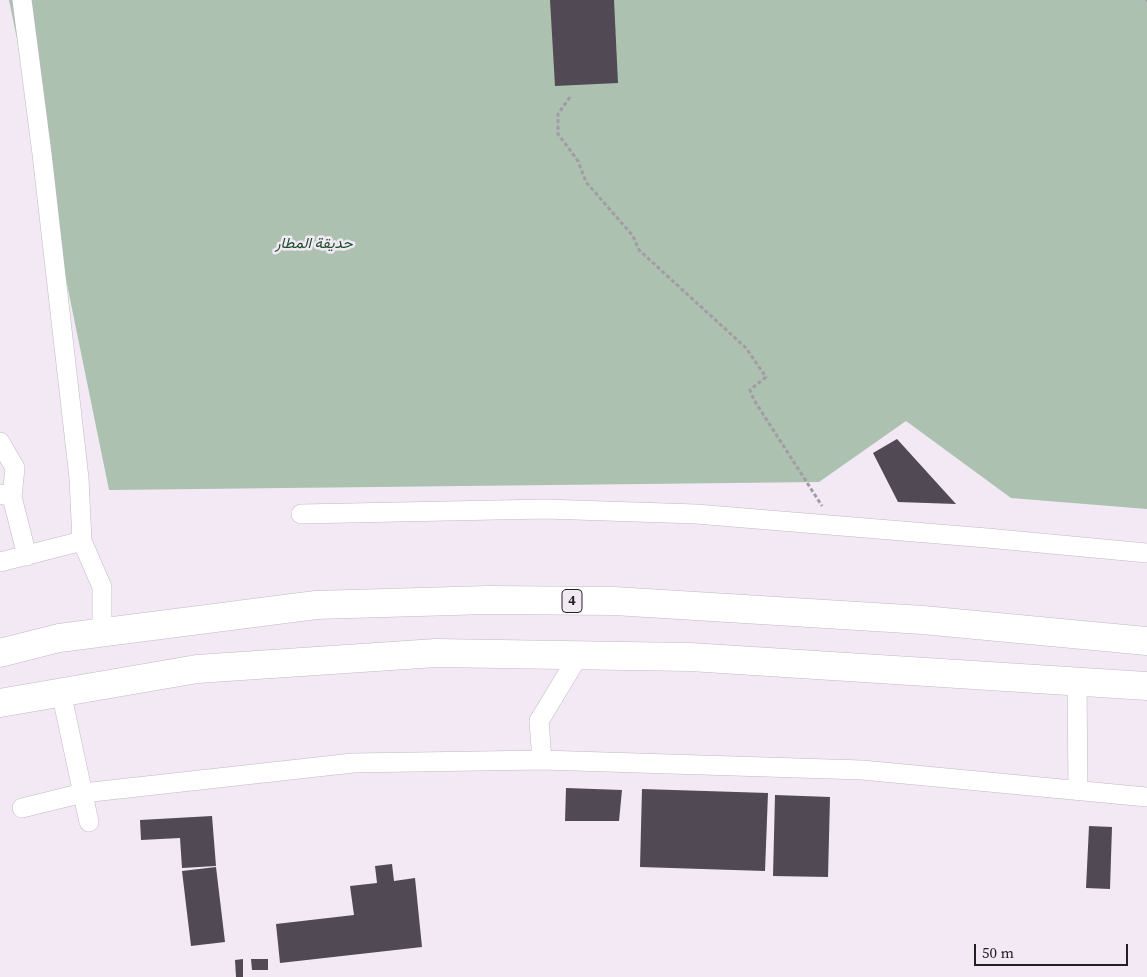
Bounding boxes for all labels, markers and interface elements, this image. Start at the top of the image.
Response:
park label: حديقة المطار [275,235,353,253]
road number: 4 [562,590,582,612]
scale bar [977,934,1131,966]
text: 50 m [982,942,1014,963]

